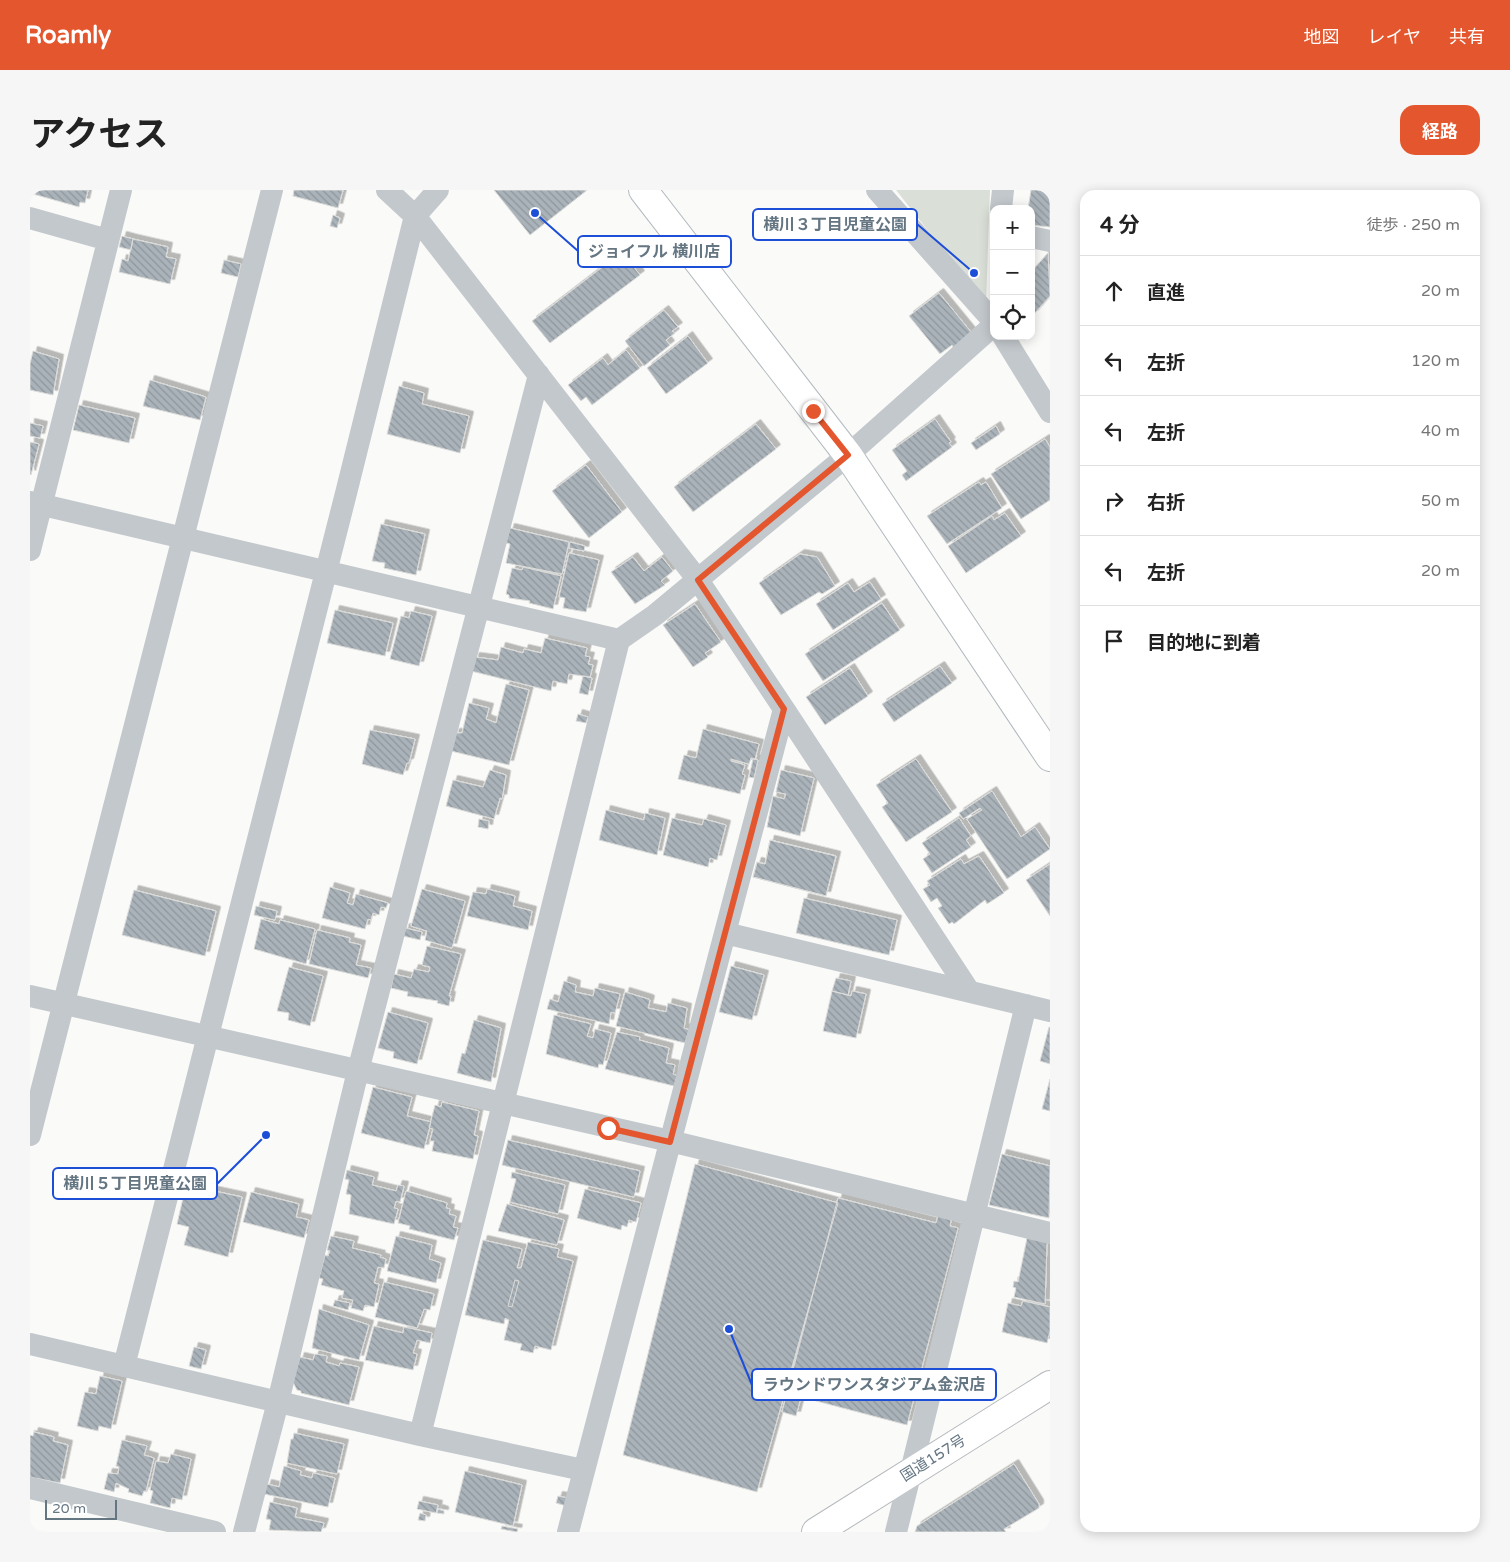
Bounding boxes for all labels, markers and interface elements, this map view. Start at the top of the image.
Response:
text: Roamly [25,21,111,50]
text: 地図 [1304,26,1340,48]
text: レイヤ [1368,26,1421,48]
text: 共有 [1449,26,1485,48]
button: 経路 [1400,105,1480,155]
text: アクセス [30,114,168,156]
map controls [990,205,1035,340]
button: + [990,205,1035,250]
callout: 横川３丁目児童公園 [753,209,917,240]
text: 4 分 [1100,213,1140,238]
text: 横川３丁目児童公園 [763,215,907,235]
text: 徒歩 · 250 m [1367,215,1460,235]
callout: ジョイフル 横川店 [578,236,731,267]
text: ジョイフル 横川店 [588,242,720,262]
button: − [990,250,1035,295]
icon: ahead [1100,277,1128,305]
text: 20 m [1421,281,1460,301]
text: 直進 [1147,282,1185,304]
button: locate [990,295,1035,340]
icon: left [1100,347,1128,375]
text: 120 m [1411,351,1460,371]
text: 左折 [1147,352,1185,374]
route end [802,400,825,423]
icon: left [1100,417,1128,445]
text: 40 m [1421,421,1460,441]
text: 左折 [1147,422,1185,444]
icon: right [1100,487,1128,515]
text: 50 m [1421,491,1460,511]
text: 右折 [1147,492,1185,514]
icon: left [1100,557,1128,585]
text: 20 m [1421,561,1460,581]
text: 左折 [1147,562,1185,584]
icon: arrive [1100,627,1128,655]
text: 目的地に到着 [1147,632,1261,654]
route start [597,1117,620,1140]
callout: 横川５丁目児童公園 [53,1168,217,1199]
text: 横川５丁目児童公園 [63,1174,207,1194]
callout: ラウンドワンスタジアム金沢店 [752,1369,996,1400]
text: ラウンドワンスタジアム金沢店 [763,1375,985,1395]
street label: 国道157号 [897,1431,969,1485]
scale bar [45,1497,118,1520]
text: 20 m [52,1500,86,1517]

